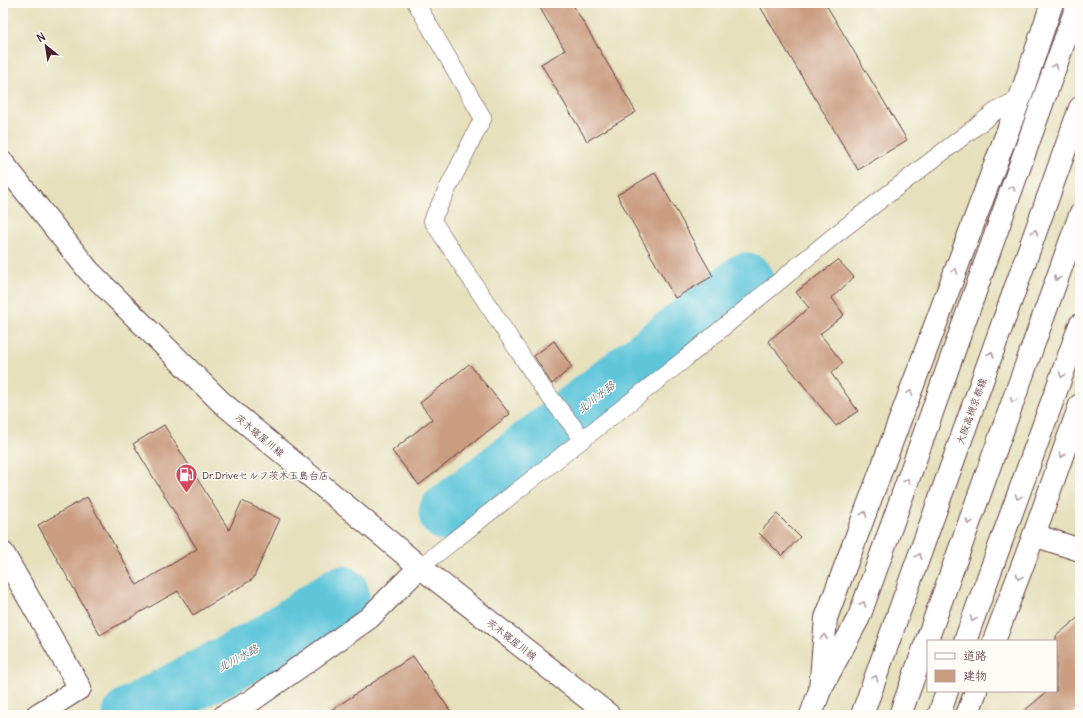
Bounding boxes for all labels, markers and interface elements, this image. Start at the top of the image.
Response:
north arrow [26,26,66,66]
text: N [34,29,48,45]
one-way arrow [1051,62,1059,69]
one-way arrow [1008,185,1016,192]
one-way arrow [1031,229,1039,236]
one-way arrow [951,267,959,274]
one-way arrow [1054,274,1062,281]
one-way arrow [987,351,995,358]
one-way arrow [1058,371,1067,378]
street label: 大阪高槻京都線 [953,376,990,446]
water label: 北川水路 [574,377,618,416]
one-way arrow [905,389,913,396]
one-way arrow [1010,397,1018,404]
street label: 茨木寝屋川線 [233,411,287,460]
one-way arrow [1059,451,1067,458]
fuel station icon: Dr.Driveセルフ茨木玉島台店 [173,462,199,495]
place label: Dr.Driveセルフ茨木玉島台店 [202,469,329,482]
one-way arrow [902,478,911,485]
one-way arrow [1014,493,1022,500]
one-way arrow [860,511,868,518]
one-way arrow [966,519,974,526]
one-way arrow [915,553,923,560]
one-way arrow [1015,573,1023,580]
one-way arrow [859,600,867,607]
street label: 茨木寝屋川線 [484,616,539,663]
one-way arrow [970,616,978,623]
one-way arrow [820,634,829,640]
legend [927,640,1057,692]
water label: 北川水路 [215,641,262,675]
text: 道路 [963,648,987,663]
text: 建物 [963,668,987,683]
one-way arrow [871,675,879,682]

